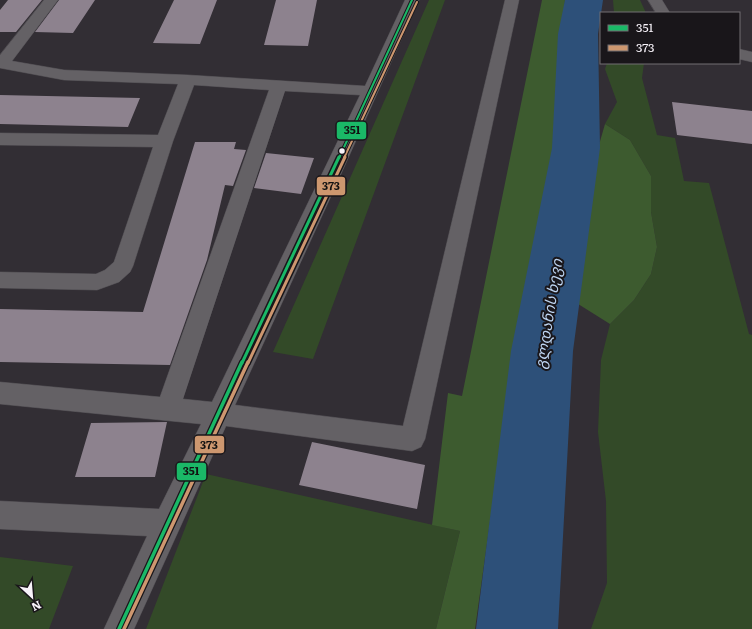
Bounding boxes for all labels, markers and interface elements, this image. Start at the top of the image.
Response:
legend [600,12,740,64]
text: 351 [636,18,654,36]
text: 373 [636,38,655,56]
line badge: 351 [336,121,367,140]
text: 351 [344,121,361,137]
unlabelled marker [337,146,347,156]
line badge: 373 [316,176,346,196]
text: 373 [322,177,340,193]
water label: გლდანის ხევი [527,256,568,370]
line badge: 373 [194,435,225,454]
text: 373 [200,436,218,452]
line badge: 351 [176,462,207,481]
text: 351 [183,462,200,478]
north arrow [12,577,52,617]
text: N [29,598,44,616]

